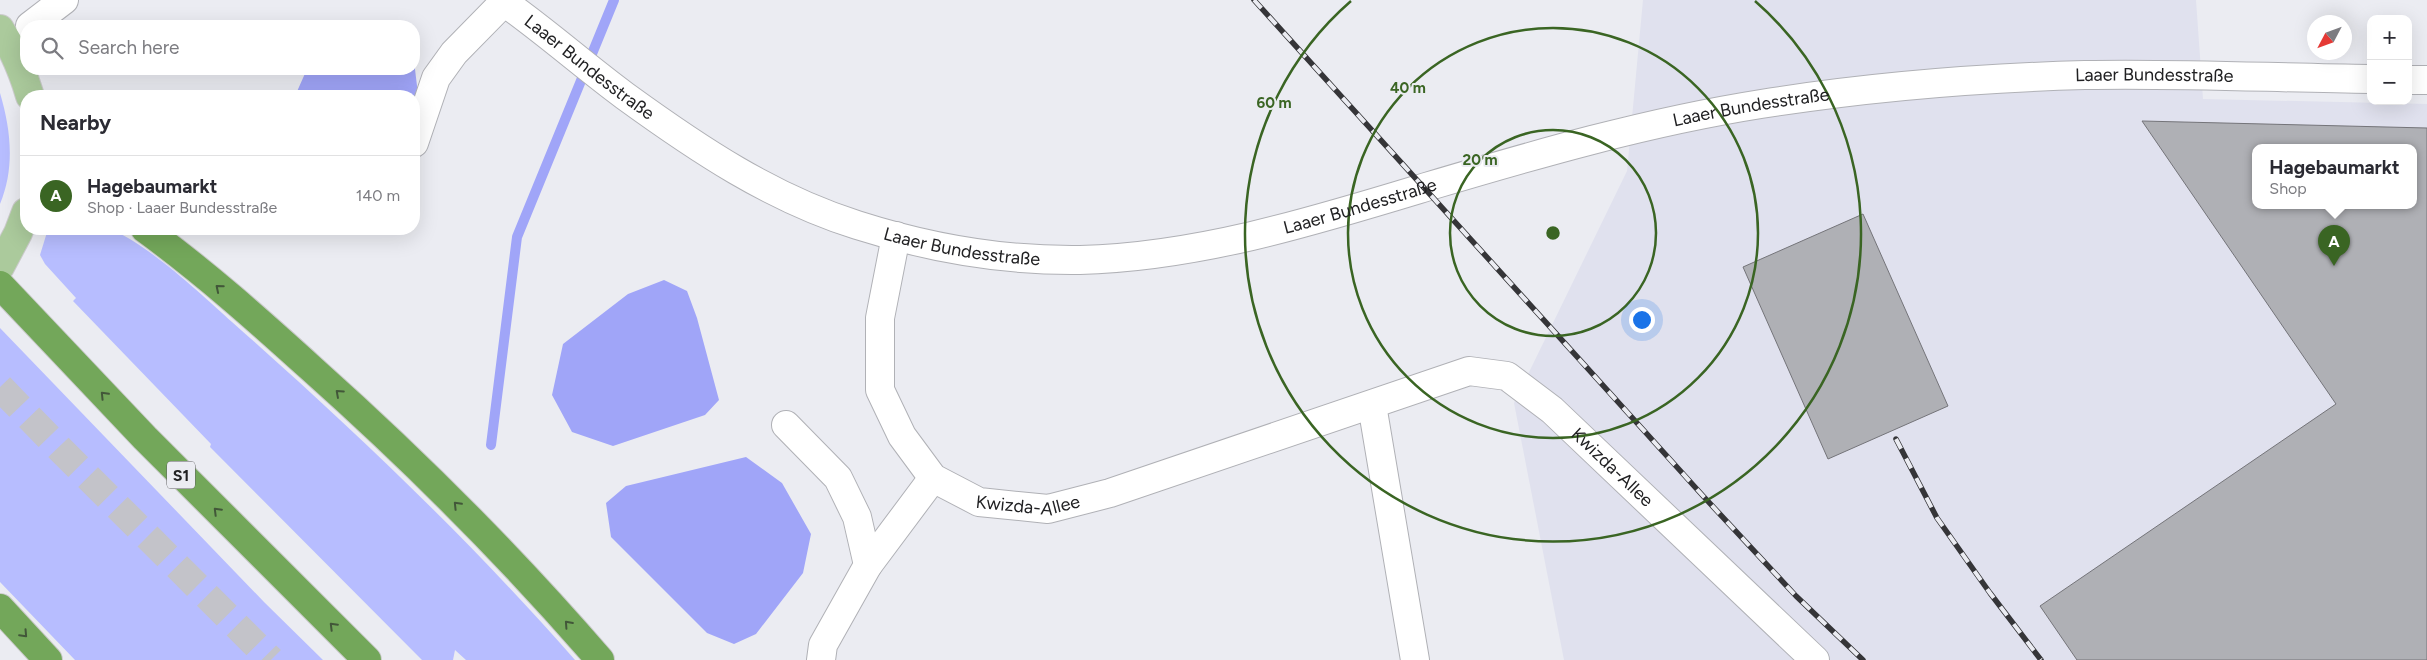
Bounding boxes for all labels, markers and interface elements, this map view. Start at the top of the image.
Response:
street label: Laaer Bundesstraße [520,10,659,125]
north arrow [2307,15,2352,60]
map controls [2367,15,2412,105]
button: + [2367,15,2412,60]
search box [20,20,420,75]
icon: search [38,34,66,62]
text: Search here [78,36,180,59]
button: − [2367,60,2412,105]
street label: Laaer Bundesstraße [2075,64,2234,87]
text: 40 m [1390,79,1426,97]
street label: Laaer Bundesstraße [1671,83,1831,131]
text: 60 m [1256,94,1292,112]
text: Nearby [40,110,111,135]
popup [2252,144,2417,209]
text: 20 m [1462,151,1498,169]
text: Hagebaumarkt [2269,156,2400,179]
street label: Laaer Bundesstraße [1281,173,1439,239]
text: Hagebaumarkt [87,175,217,198]
text: Shop [2269,179,2307,198]
text: A [50,186,62,205]
text: 140 m [356,186,400,205]
text: Shop · Laaer Bundesstraße [87,198,277,217]
street label: Laaer Bundesstraße [881,223,1041,270]
centre of rings [1544,224,1562,242]
pin: A [2318,225,2350,266]
one-way arrow [216,284,225,293]
your location [1629,307,1655,333]
one-way arrow [336,390,345,399]
one-way arrow [101,392,110,401]
street label: Kwizda-Allee [1567,423,1658,512]
road number: S1 [167,462,195,488]
street label: Kwizda-Allee [975,490,1082,520]
one-way arrow [454,502,463,511]
one-way arrow [214,508,223,517]
one-way arrow [565,620,574,629]
one-way arrow [329,622,338,631]
one-way arrow [18,629,27,638]

